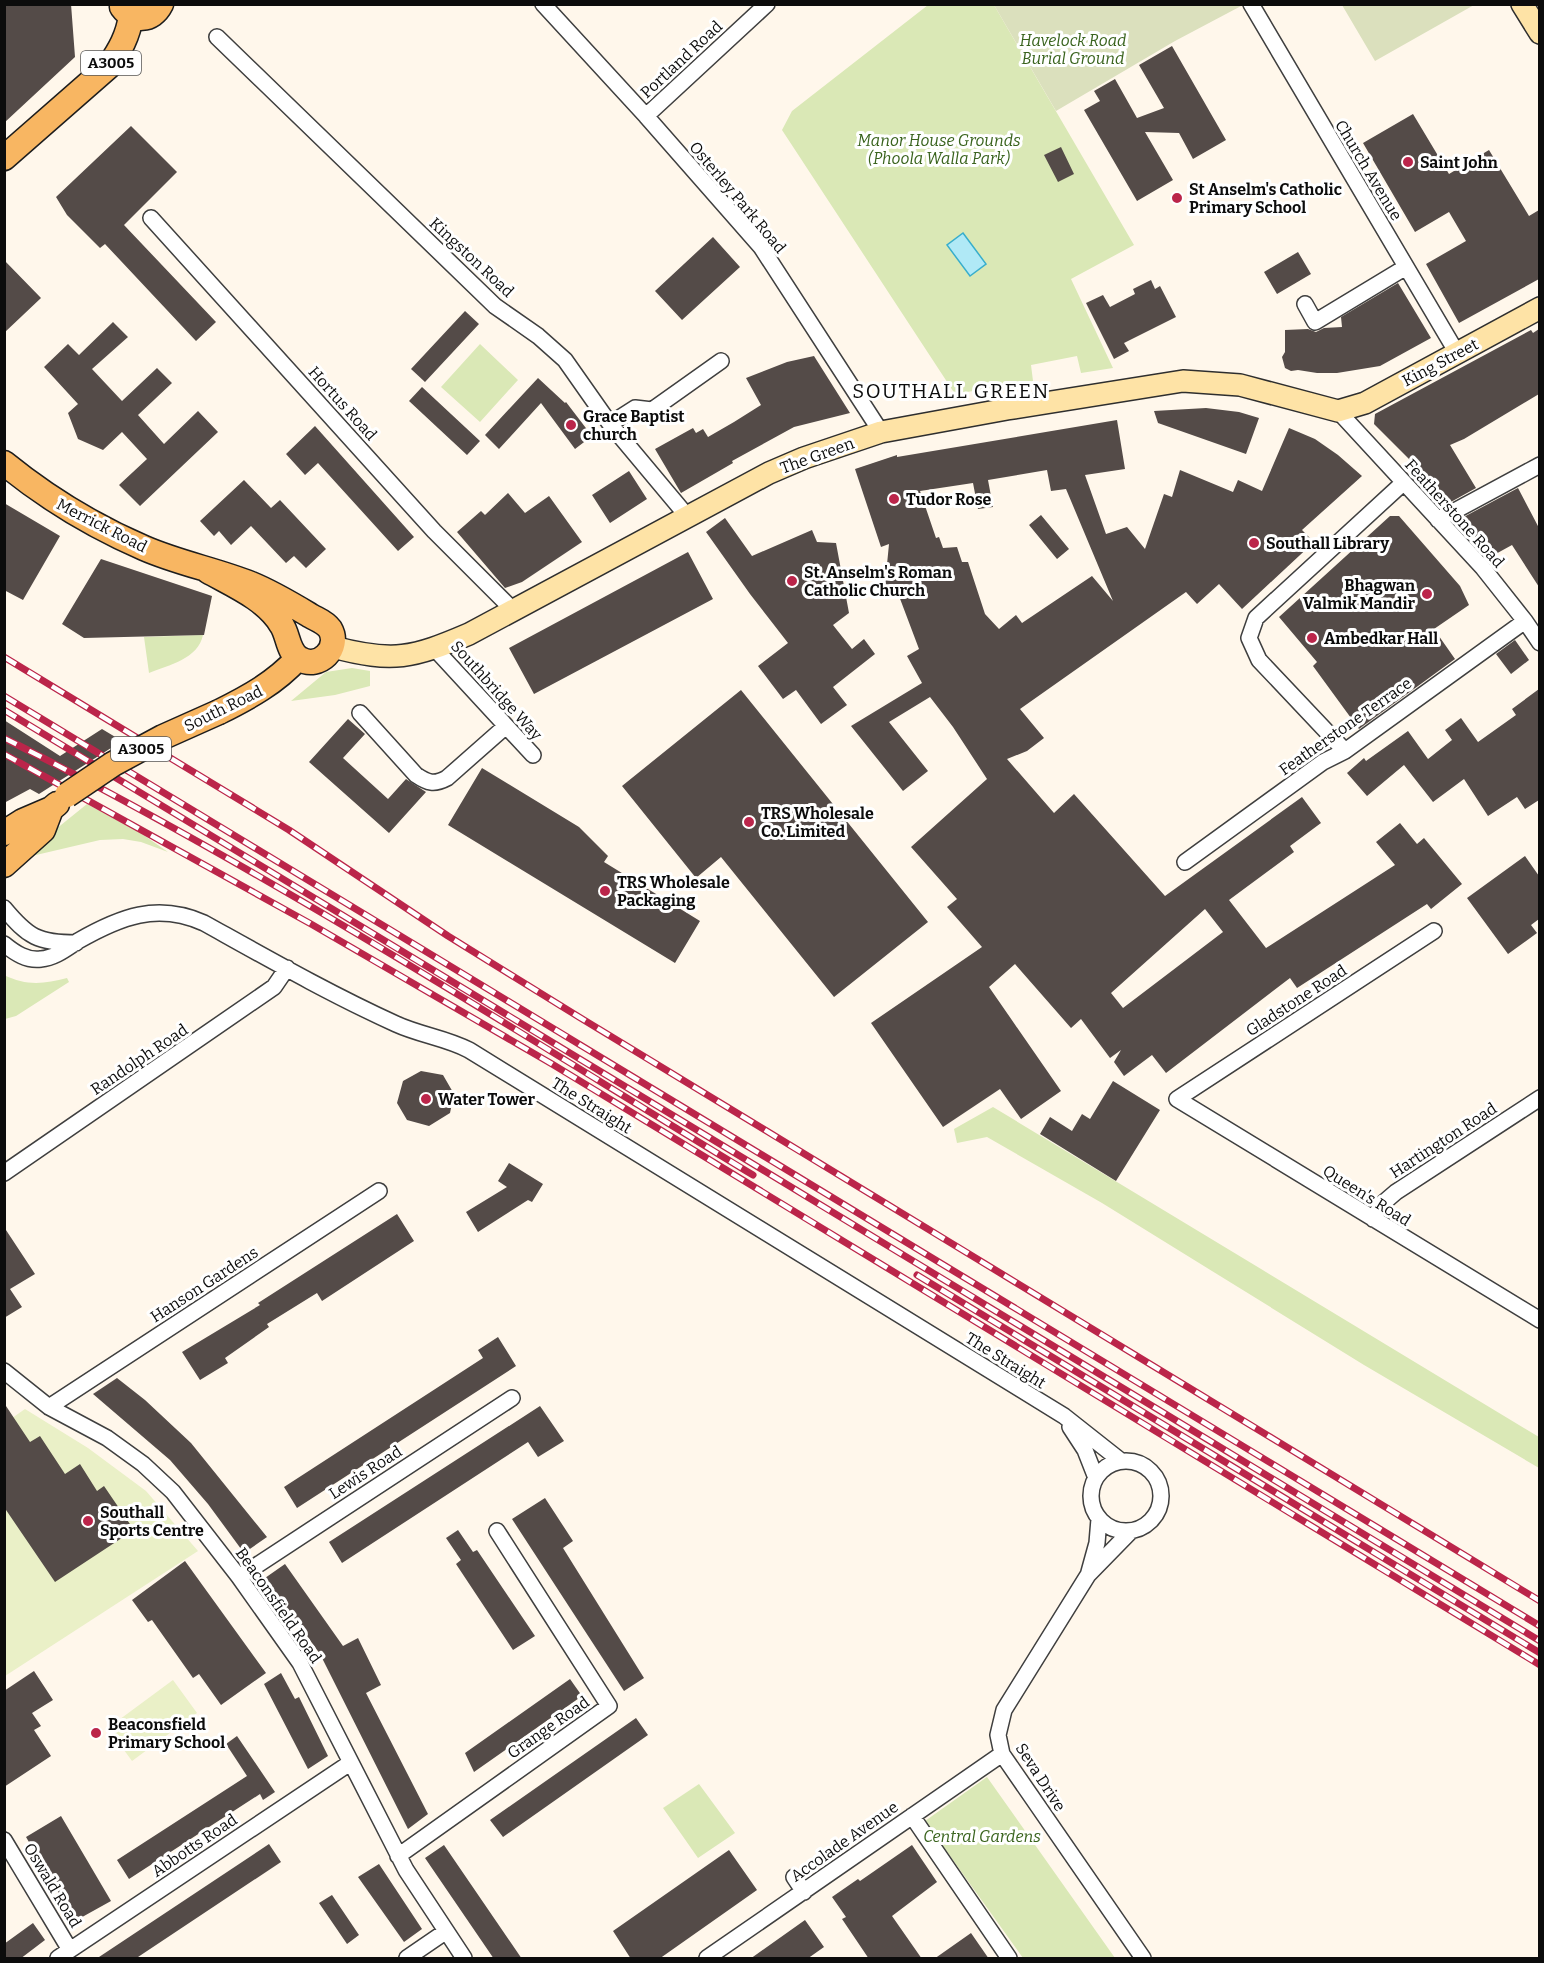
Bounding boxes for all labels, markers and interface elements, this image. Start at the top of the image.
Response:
street label: Portland Road [637,16,726,102]
park label: Havelock Road Burial Ground [1020,31,1126,68]
road number: A3005 [81,51,141,75]
street label: Church Avenue [1331,117,1406,224]
park label: Manor House Grounds (Phoola Walla Park) [857,131,1021,168]
street label: Osterley Park Road [685,138,790,257]
place label: Saint John [1420,153,1499,172]
marker: Saint John [1401,155,1415,169]
place label: St Anselm's Catholic Primary School [1189,180,1342,217]
marker: St Anselm's Catholic Primary School [1170,191,1184,205]
street label: Kingston Road [426,214,518,302]
street label: King Street [1399,334,1482,390]
street label: Hortus Road [304,362,381,445]
district label: SOUTHALL GREEN [852,379,1050,403]
place label: Grace Baptist church [583,407,685,444]
marker: Grace Baptist church [564,418,578,432]
street label: The Green [778,433,857,478]
street label: Featherstone Road [1401,455,1509,572]
place label: Tudor Rose [906,490,992,509]
marker: Tudor Rose [887,492,901,506]
street label: Merrick Road [53,494,151,557]
place label: Southall Library [1266,534,1389,553]
marker: Southall Library [1247,536,1261,550]
place label: St. Anselm's Roman Catholic Church [804,563,953,600]
marker: St. Anselm's Roman Catholic Church [785,574,799,588]
place label: Bhagwan Valmik Mandir [1303,576,1416,613]
marker: Bhagwan Valmik Mandir [1420,587,1434,601]
place label: Ambedkar Hall [1324,629,1438,648]
marker: Ambedkar Hall [1305,631,1319,645]
street label: Southbridge Way [447,637,547,744]
street label: Featherstone Terrace [1275,673,1415,779]
street label: South Road [181,681,266,736]
road number: A3005 [111,737,171,761]
place label: TRS Wholesale Co. Limited [761,804,874,841]
marker: TRS Wholesale Co. Limited [742,815,756,829]
place label: TRS Wholesale Packaging [617,873,730,910]
marker: TRS Wholesale Packaging [598,884,612,898]
street label: Gladstone Road [1242,960,1351,1040]
street label: Randolph Road [87,1020,192,1099]
street label: The Straight [548,1073,635,1138]
place label: Water Tower [438,1090,536,1109]
marker: Water Tower [419,1092,433,1106]
street label: Hartington Road [1386,1099,1501,1182]
street label: Queen's Road [1319,1161,1415,1230]
street label: Hanson Gardens [147,1243,262,1326]
street label: The Straight [962,1328,1049,1393]
street label: Lewis Road [325,1442,406,1503]
place label: Southall Sports Centre [100,1503,204,1540]
marker: Southall Sports Centre [81,1514,95,1528]
street label: Beaconsfield Road [232,1544,326,1667]
street label: Grange Road [504,1692,593,1763]
place label: Beaconsfield Primary School [108,1715,225,1752]
marker: Beaconsfield Primary School [89,1726,103,1740]
street label: Seva Drive [1012,1740,1070,1815]
street label: Accolade Avenue [787,1797,902,1886]
street label: Abbotts Road [148,1810,241,1881]
park label: Central Gardens [923,1827,1041,1846]
street label: Oswald Road [20,1839,86,1931]

